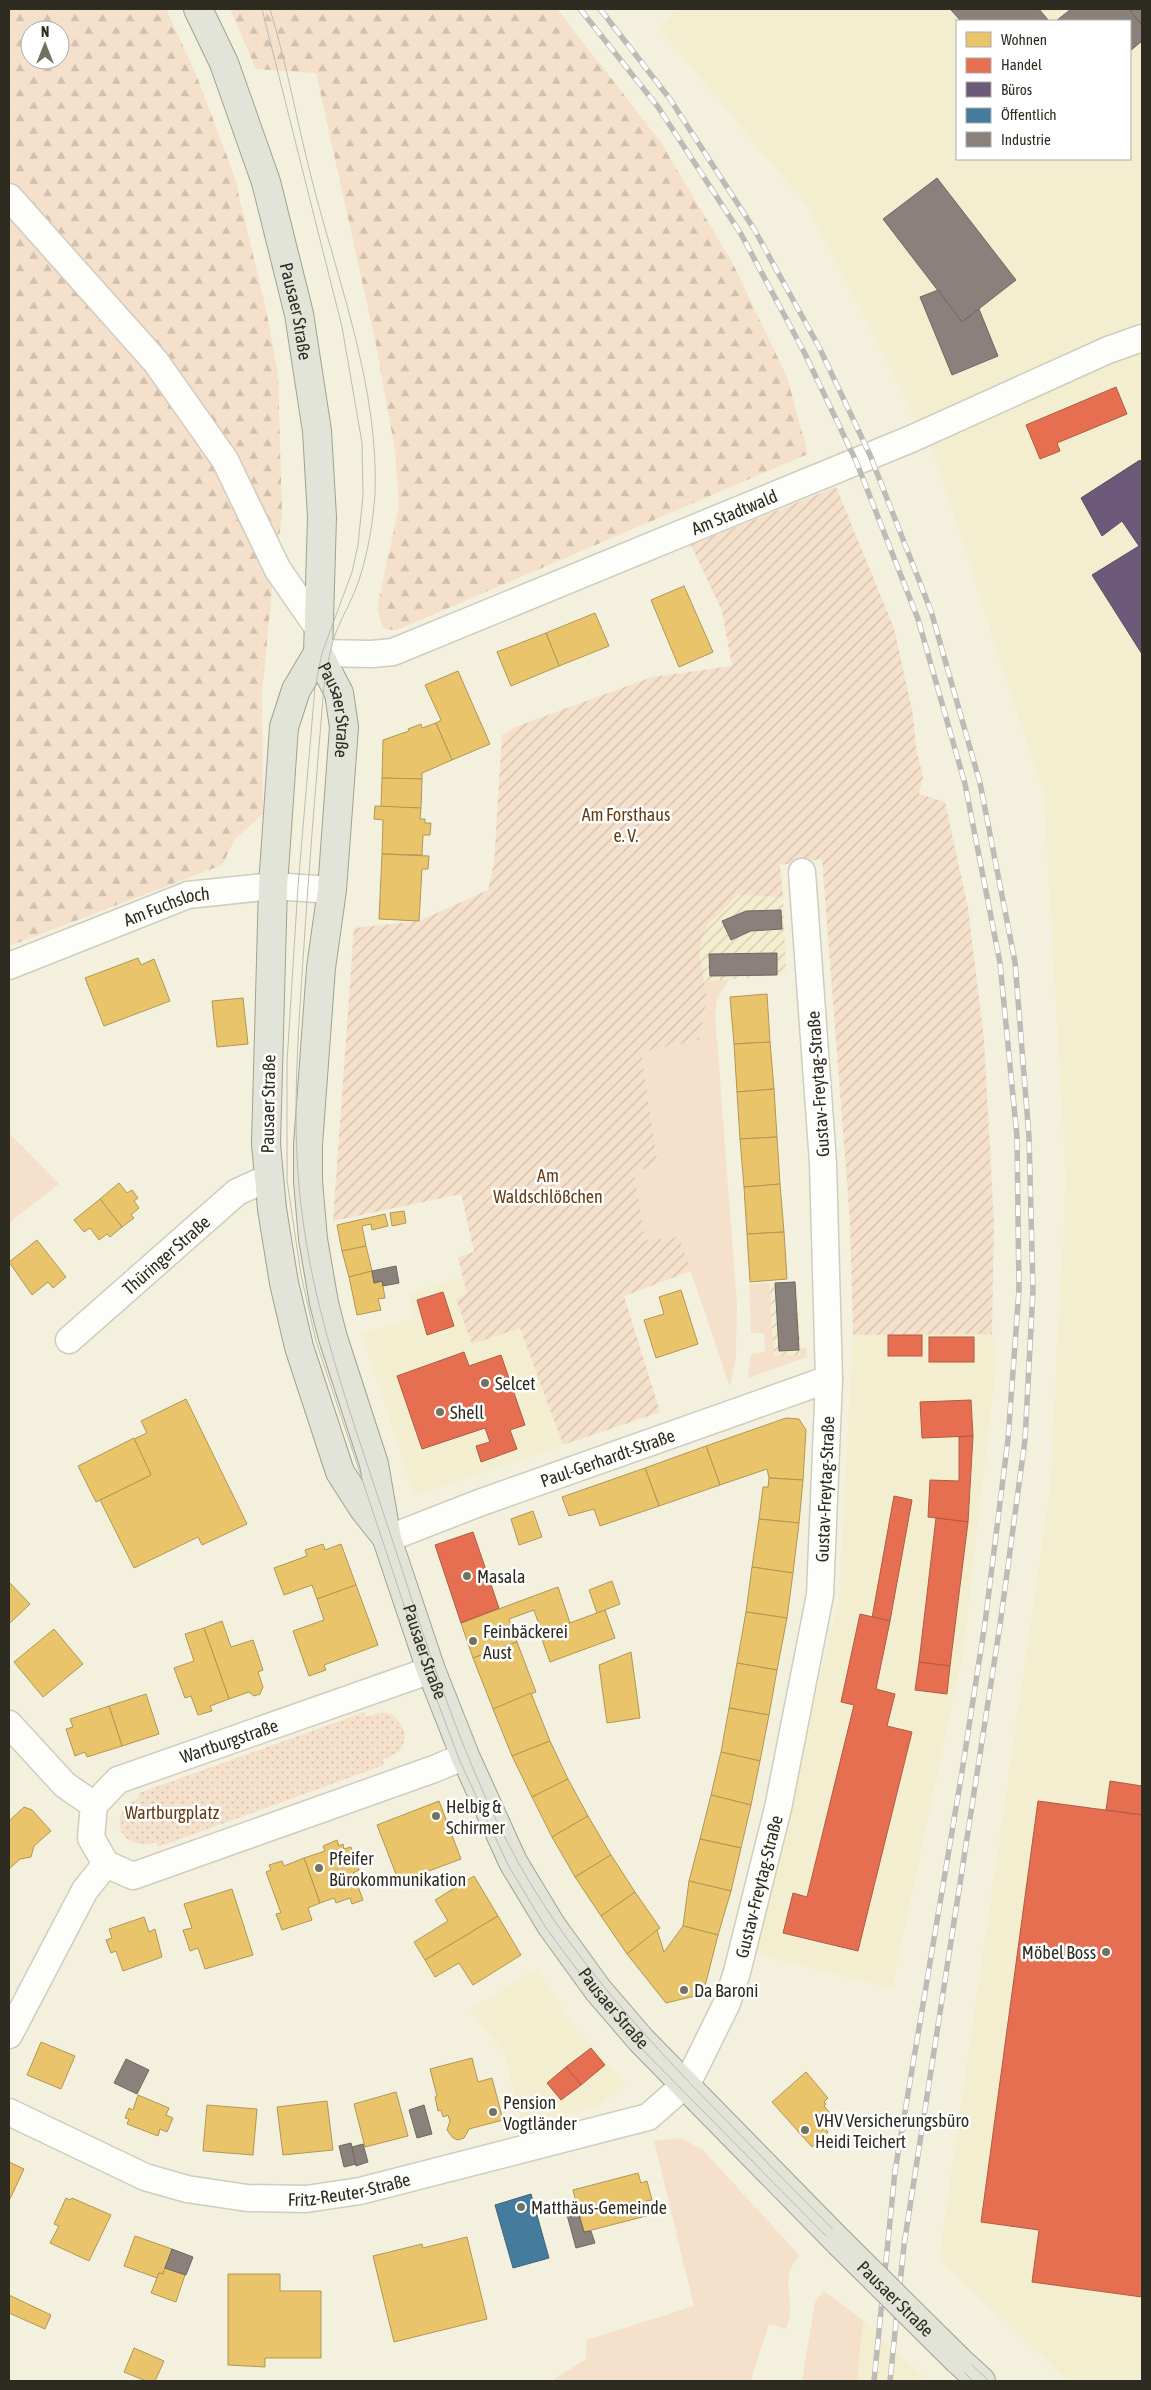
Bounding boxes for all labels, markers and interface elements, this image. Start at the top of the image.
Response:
north arrow [20,20,70,70]
legend [956,20,1131,160]
text: N [41,24,49,40]
text: Wohnen [1001,31,1047,48]
text: Handel [1001,56,1042,73]
text: Büros [1001,81,1032,98]
text: Öffentlich [1001,106,1057,123]
text: Industrie [1001,131,1051,148]
street label: Pausaer Straße [276,260,316,361]
street label: Am Stadtwald [688,485,780,539]
street label: Pausaer Straße [314,658,355,759]
park label: Am Forsthaus e. V. [582,804,670,846]
street label: Am Fuchsloch [120,882,211,930]
street label: Gustav-Freytag-Straße [802,1010,834,1158]
street label: Pausaer Straße [257,1054,279,1154]
park label: Am Waldschlößchen [493,1165,603,1207]
street label: Thüringer Straße [118,1211,214,1299]
place label: Selcet [495,1373,535,1394]
marker: Selcet [479,1377,491,1389]
place label: Shell [450,1402,484,1423]
marker: Shell [434,1406,446,1418]
street label: Gustav-Freytag-Straße [811,1416,838,1563]
street label: Paul-Gerhardt-Straße [537,1424,677,1491]
place label: Masala [477,1566,525,1587]
marker: Masala [461,1570,473,1582]
street label: Pausaer Straße [399,1601,452,1702]
place label: Feinbäckerei Aust [483,1621,568,1663]
marker: Feinbäckerei Aust [467,1635,479,1647]
street label: Wartburgstraße [177,1714,281,1768]
place label: Helbig & Schirmer [446,1796,506,1838]
park label: Wartburgplatz [125,1802,220,1823]
marker: Helbig & Schirmer [430,1810,442,1822]
street label: Gustav-Freytag-Straße [730,1813,786,1960]
place label: Pfeifer Bürokommunikation [329,1848,466,1890]
marker: Pfeifer Bürokommunikation [313,1862,325,1874]
place label: Möbel Boss [1022,1942,1096,1963]
marker: Möbel Boss [1100,1946,1112,1958]
street label: Pausaer Straße [575,1963,654,2053]
place label: Da Baroni [694,1980,758,2001]
marker: Da Baroni [678,1984,690,1996]
place label: Pension Vogtländer [503,2092,577,2134]
marker: Pension Vogtländer [487,2106,499,2118]
place label: VHV Versicherungsbüro Heidi Teichert [815,2110,969,2152]
marker: VHV Versicherungsbüro Heidi Teichert [799,2124,811,2136]
street label: Fritz-Reuter-Straße [288,2168,412,2210]
place label: Matthäus-Gemeinde [531,2197,667,2218]
marker: Matthäus-Gemeinde [515,2201,527,2213]
street label: Pausaer Straße [853,2256,938,2341]

